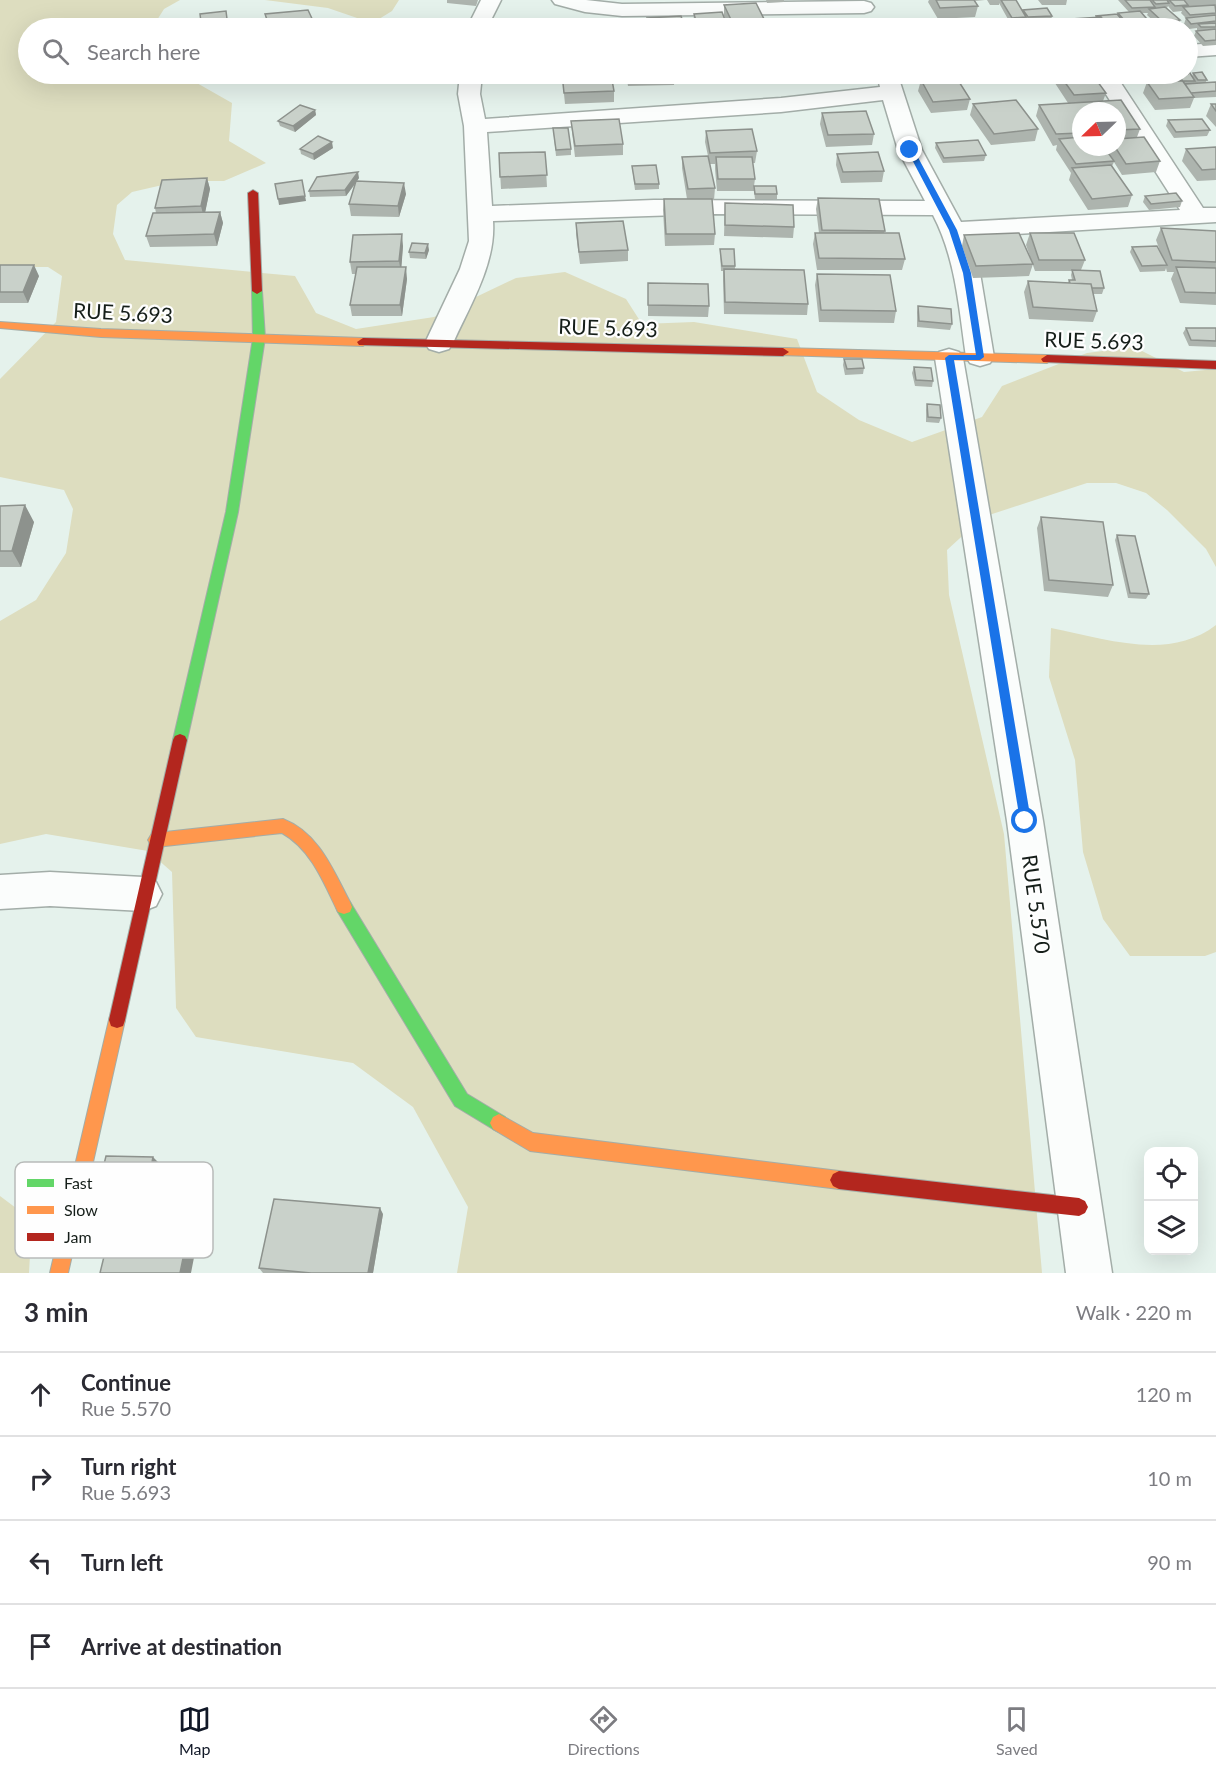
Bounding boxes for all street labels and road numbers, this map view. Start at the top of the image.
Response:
street label: RUE 5.693 [73,297,173,327]
street label: RUE 5.693 [558,313,658,341]
street label: RUE 5.693 [1044,326,1144,354]
street label: RUE 5.570 [1018,853,1056,955]

